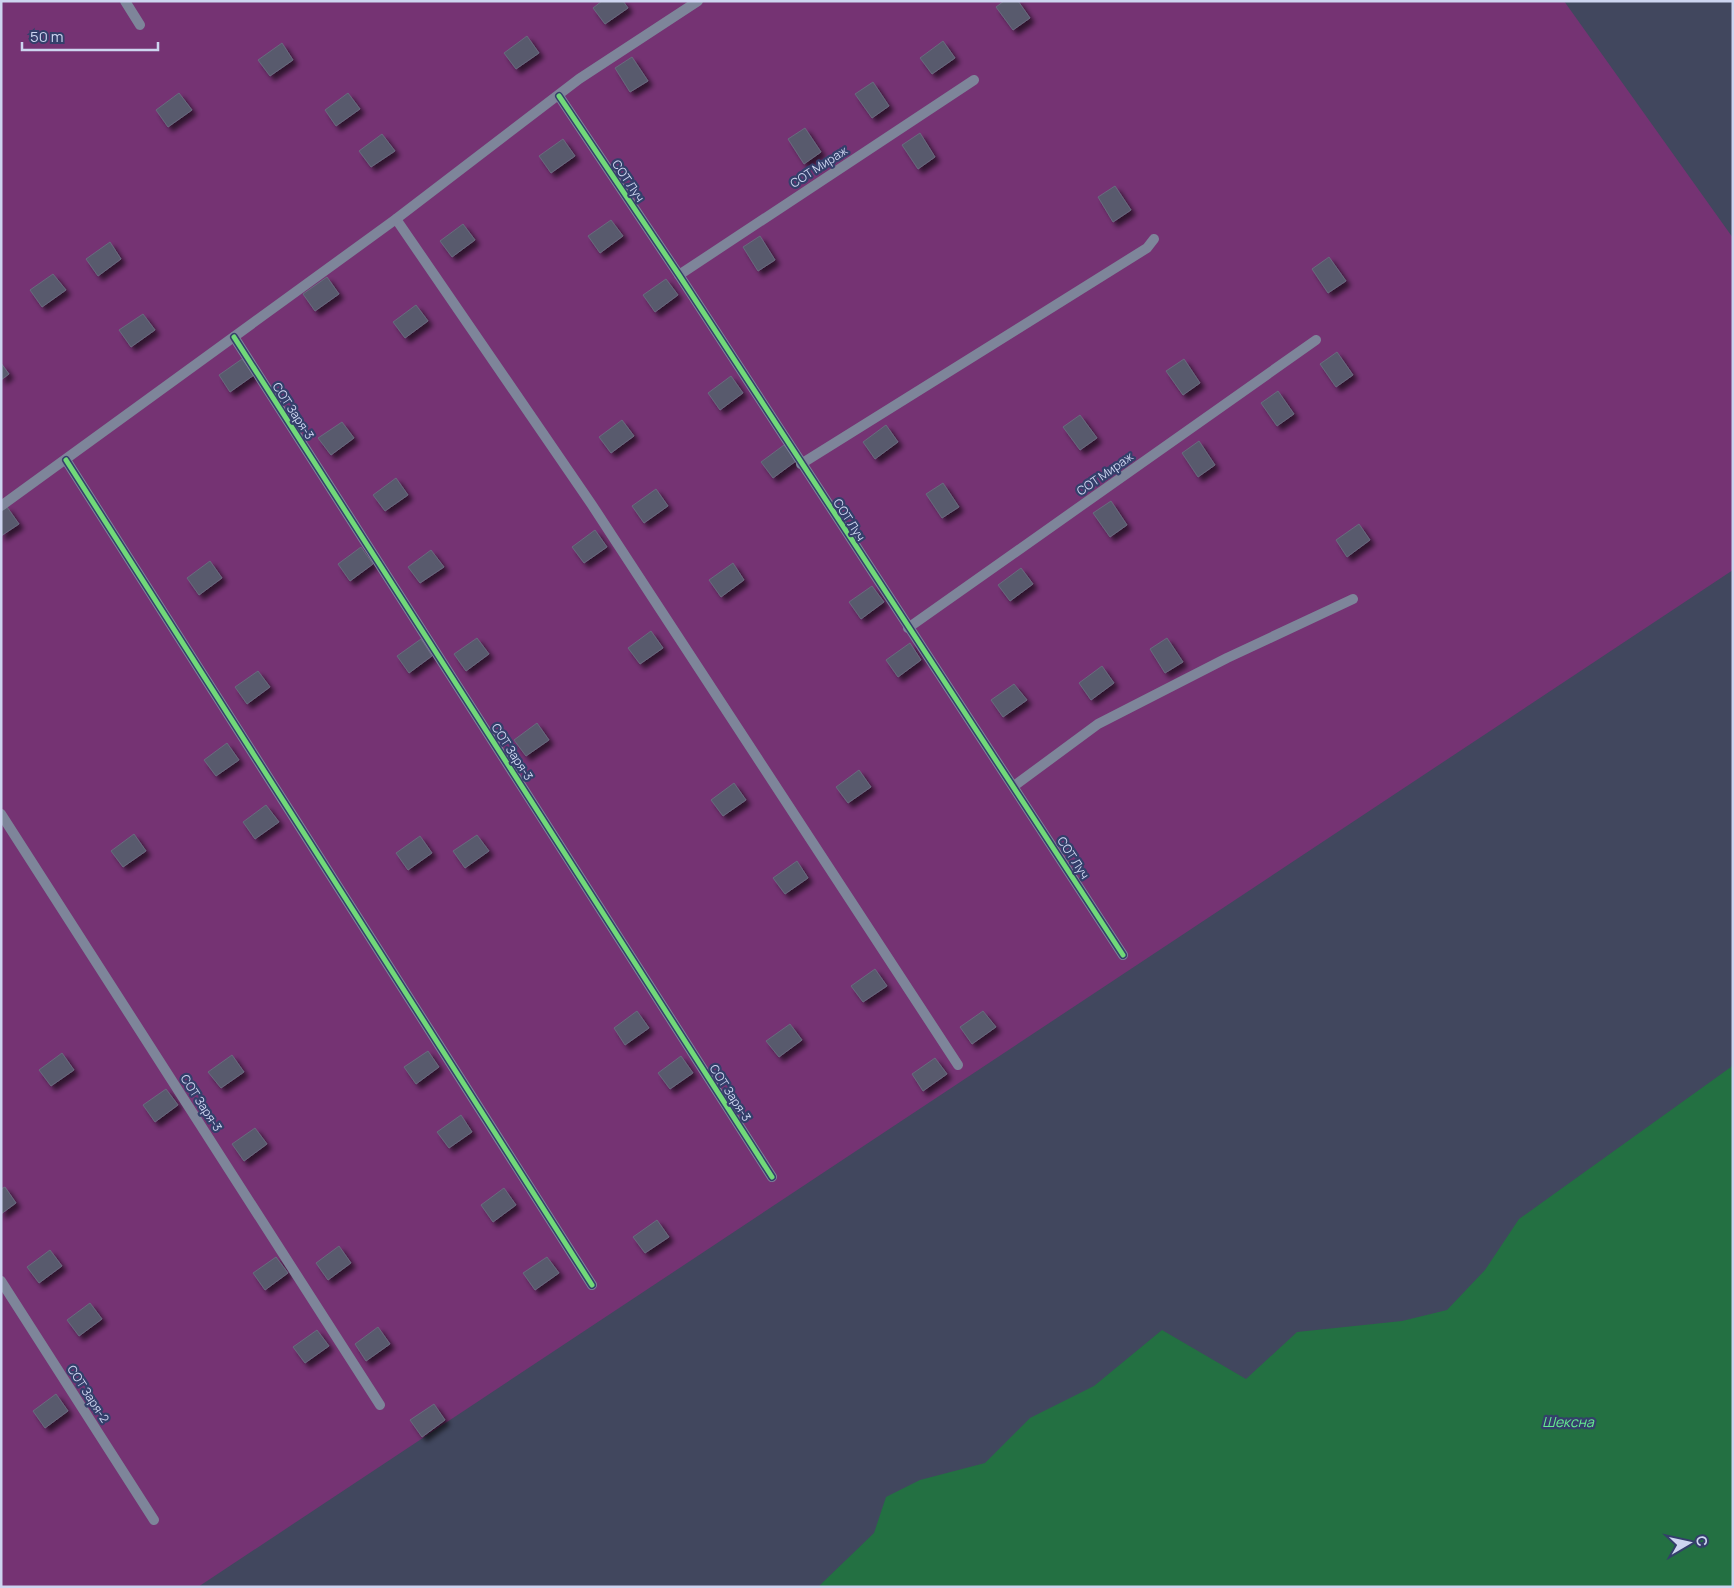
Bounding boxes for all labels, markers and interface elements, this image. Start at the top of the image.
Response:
scale bar [22,20,159,52]
text: 50 m [30,26,64,47]
street label: СОТ Мираж [787,141,851,191]
street label: СОТ Луч [608,156,649,205]
street label: СОТ Заря-3 [269,379,318,443]
street label: СОТ Мираж [1073,448,1137,499]
street label: СОТ Луч [829,495,869,544]
street label: СОТ Заря-3 [488,720,537,784]
street label: СОТ Луч [1053,833,1093,882]
street label: СОТ Заря-3 [706,1061,755,1125]
street label: СОТ Заря-3 [177,1071,226,1135]
street label: СОТ Заря-2 [63,1362,114,1426]
water label: Шексна [1542,1412,1595,1431]
north arrow [1664,1518,1714,1568]
text: С [1692,1534,1713,1547]

